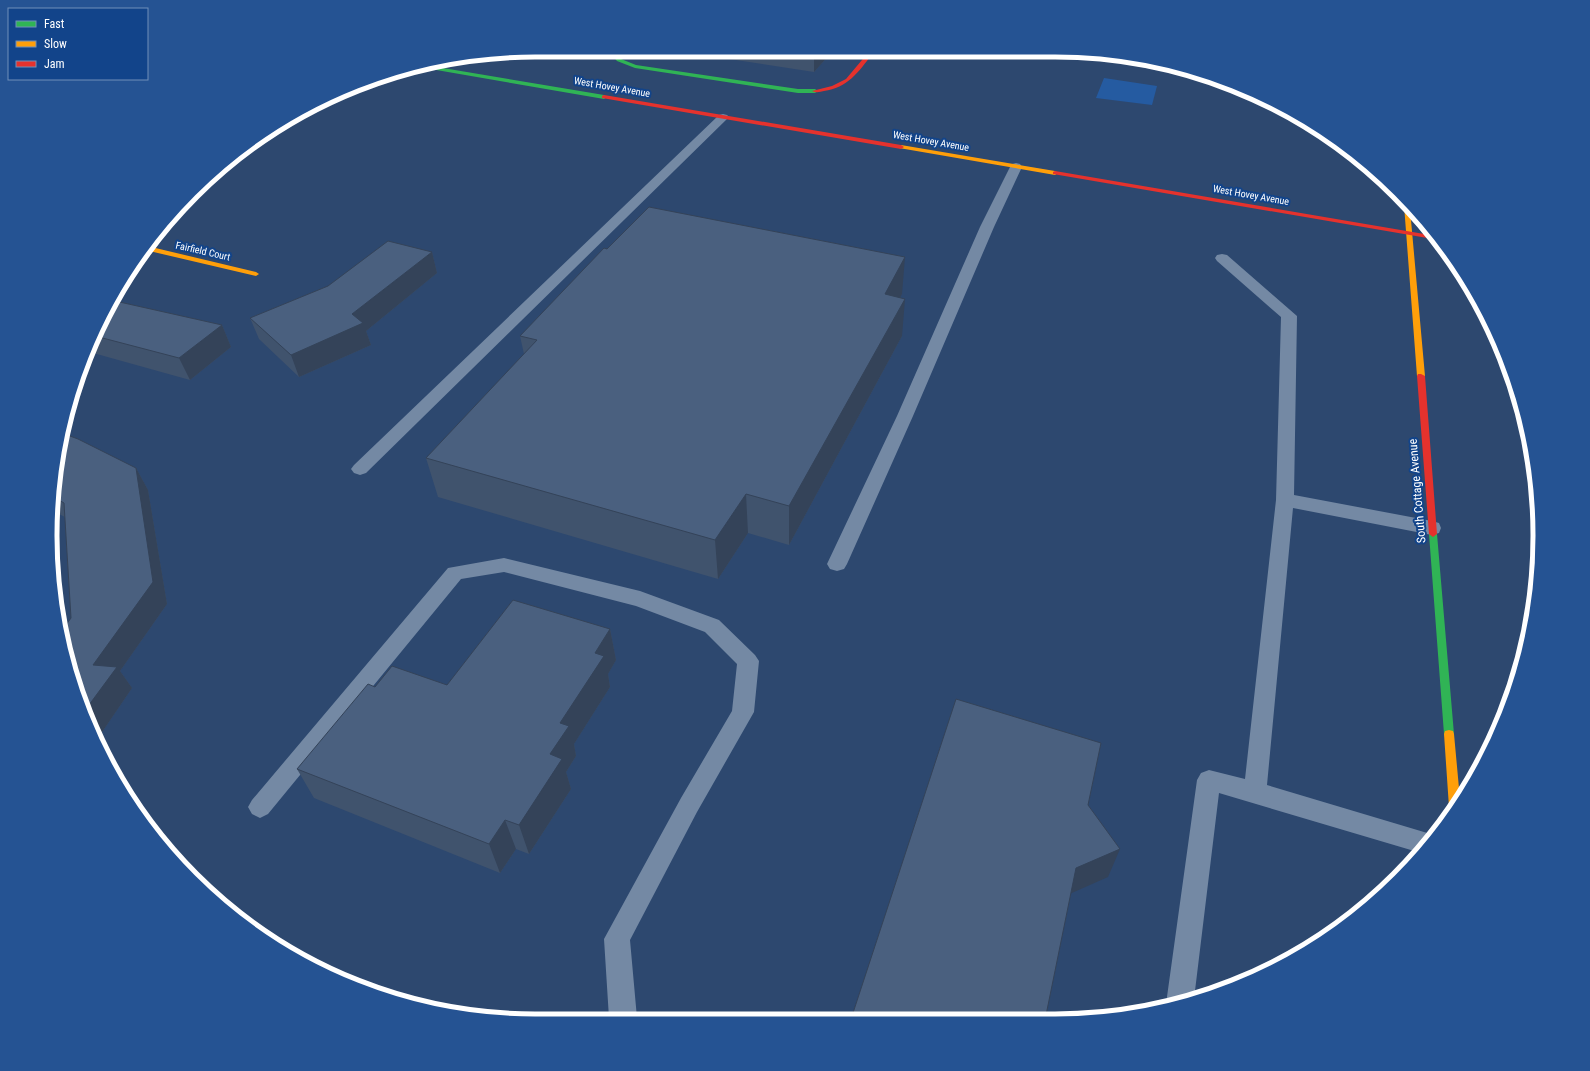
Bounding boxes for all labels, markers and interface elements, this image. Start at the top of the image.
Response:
legend [8,8,148,80]
text: Fast [44,17,65,31]
text: Slow [44,37,67,51]
text: Jam [44,57,65,71]
street label: West Hovey Avenue [573,75,651,99]
street label: West Hovey Avenue [892,129,970,153]
street label: West Hovey Avenue [1212,183,1290,207]
street label: Fairfield Court [175,239,231,263]
street label: South Cottage Avenue [1405,438,1429,544]

